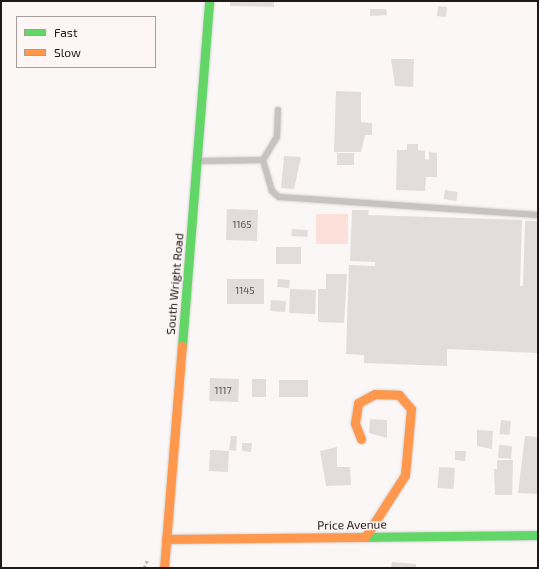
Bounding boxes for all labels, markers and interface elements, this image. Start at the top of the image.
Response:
legend [16,16,156,68]
text: Fast [54,25,77,39]
text: Slow [54,45,81,59]
house number: 1165 [232,219,252,231]
street label: South Wright Road [163,232,187,336]
house number: 1145 [235,285,255,297]
house number: 1117 [214,385,232,397]
street label: Price Avenue [317,517,387,533]

